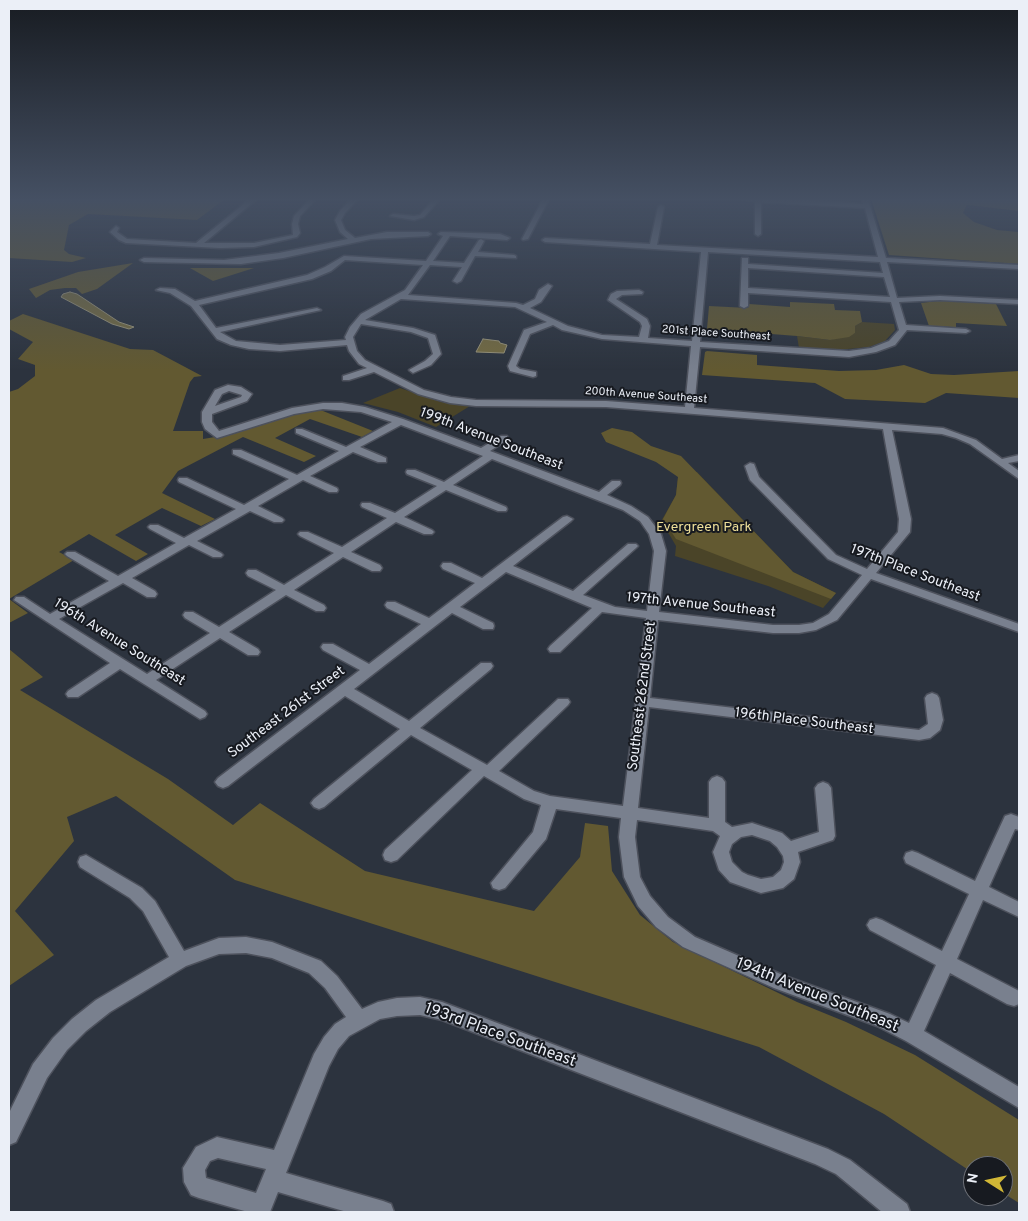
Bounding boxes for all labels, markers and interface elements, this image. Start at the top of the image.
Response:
street label: 201st Place Southeast [661,324,771,344]
street label: 200th Avenue Southeast [584,385,708,407]
street label: 199th Avenue Southeast [417,405,565,475]
park label: Evergreen Park [656,520,752,536]
street label: 197th Place Southeast [848,541,982,607]
street label: 197th Avenue Southeast [626,590,776,622]
street label: 196th Avenue Southeast [50,596,188,690]
street label: Southeast 262nd Street [626,621,660,771]
street label: Southeast 261st Street [225,664,349,762]
street label: 196th Place Southeast [734,705,874,739]
street label: 194th Avenue Southeast [733,955,901,1037]
street label: 193rd Place Southeast [422,1000,578,1072]
north arrow [963,1156,1013,1206]
text: N [964,1172,983,1185]

